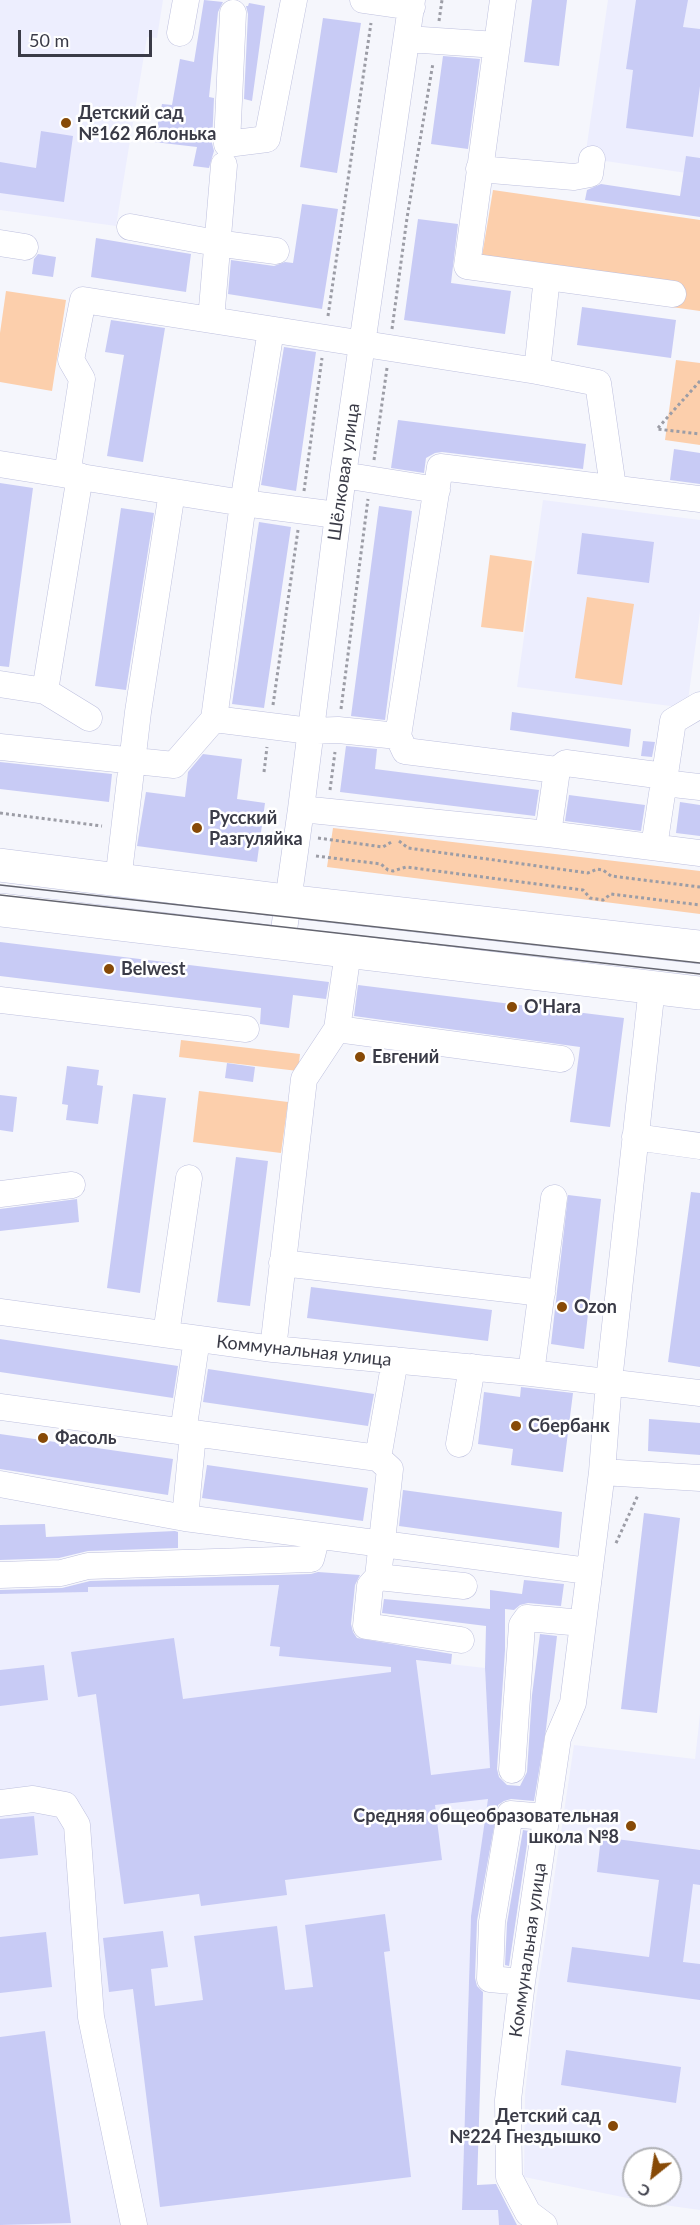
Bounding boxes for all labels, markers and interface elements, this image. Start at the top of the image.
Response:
scale bar [21,18,154,56]
text: 50 m [29,29,69,51]
place label: Детский сад №162 Яблонька [78,102,216,144]
marker: Детский сад №162 Яблонька [59,116,73,130]
street label: Шёлковая улица [324,402,364,542]
place label: Русский Разгуляйка [209,807,303,850]
marker: Русский Разгуляйка [190,821,204,835]
place label: Belwest [121,958,185,980]
marker: Belwest [102,962,116,976]
place label: O'Hara [524,996,581,1018]
marker: O'Hara [505,1000,519,1014]
place label: Евгений [372,1046,439,1068]
marker: Евгений [353,1050,367,1064]
place label: Ozon [574,1296,617,1318]
marker: Ozon [555,1300,569,1314]
street label: Коммунальная улица [215,1331,393,1371]
place label: Сбербанк [528,1415,610,1437]
marker: Сбербанк [509,1419,523,1433]
place label: Фасоль [55,1427,116,1449]
marker: Фасоль [36,1431,50,1445]
place label: Средняя общеобразовательная школа №8 [353,1805,619,1848]
marker: Средняя общеобразовательная школа №8 [624,1819,638,1833]
street label: Коммунальная улица [505,1861,551,2039]
place label: Детский сад №224 Гнездышко [449,2105,601,2148]
marker: Детский сад №224 Гнездышко [606,2119,620,2133]
north arrow [622,2147,682,2207]
text: С [634,2180,653,2202]

